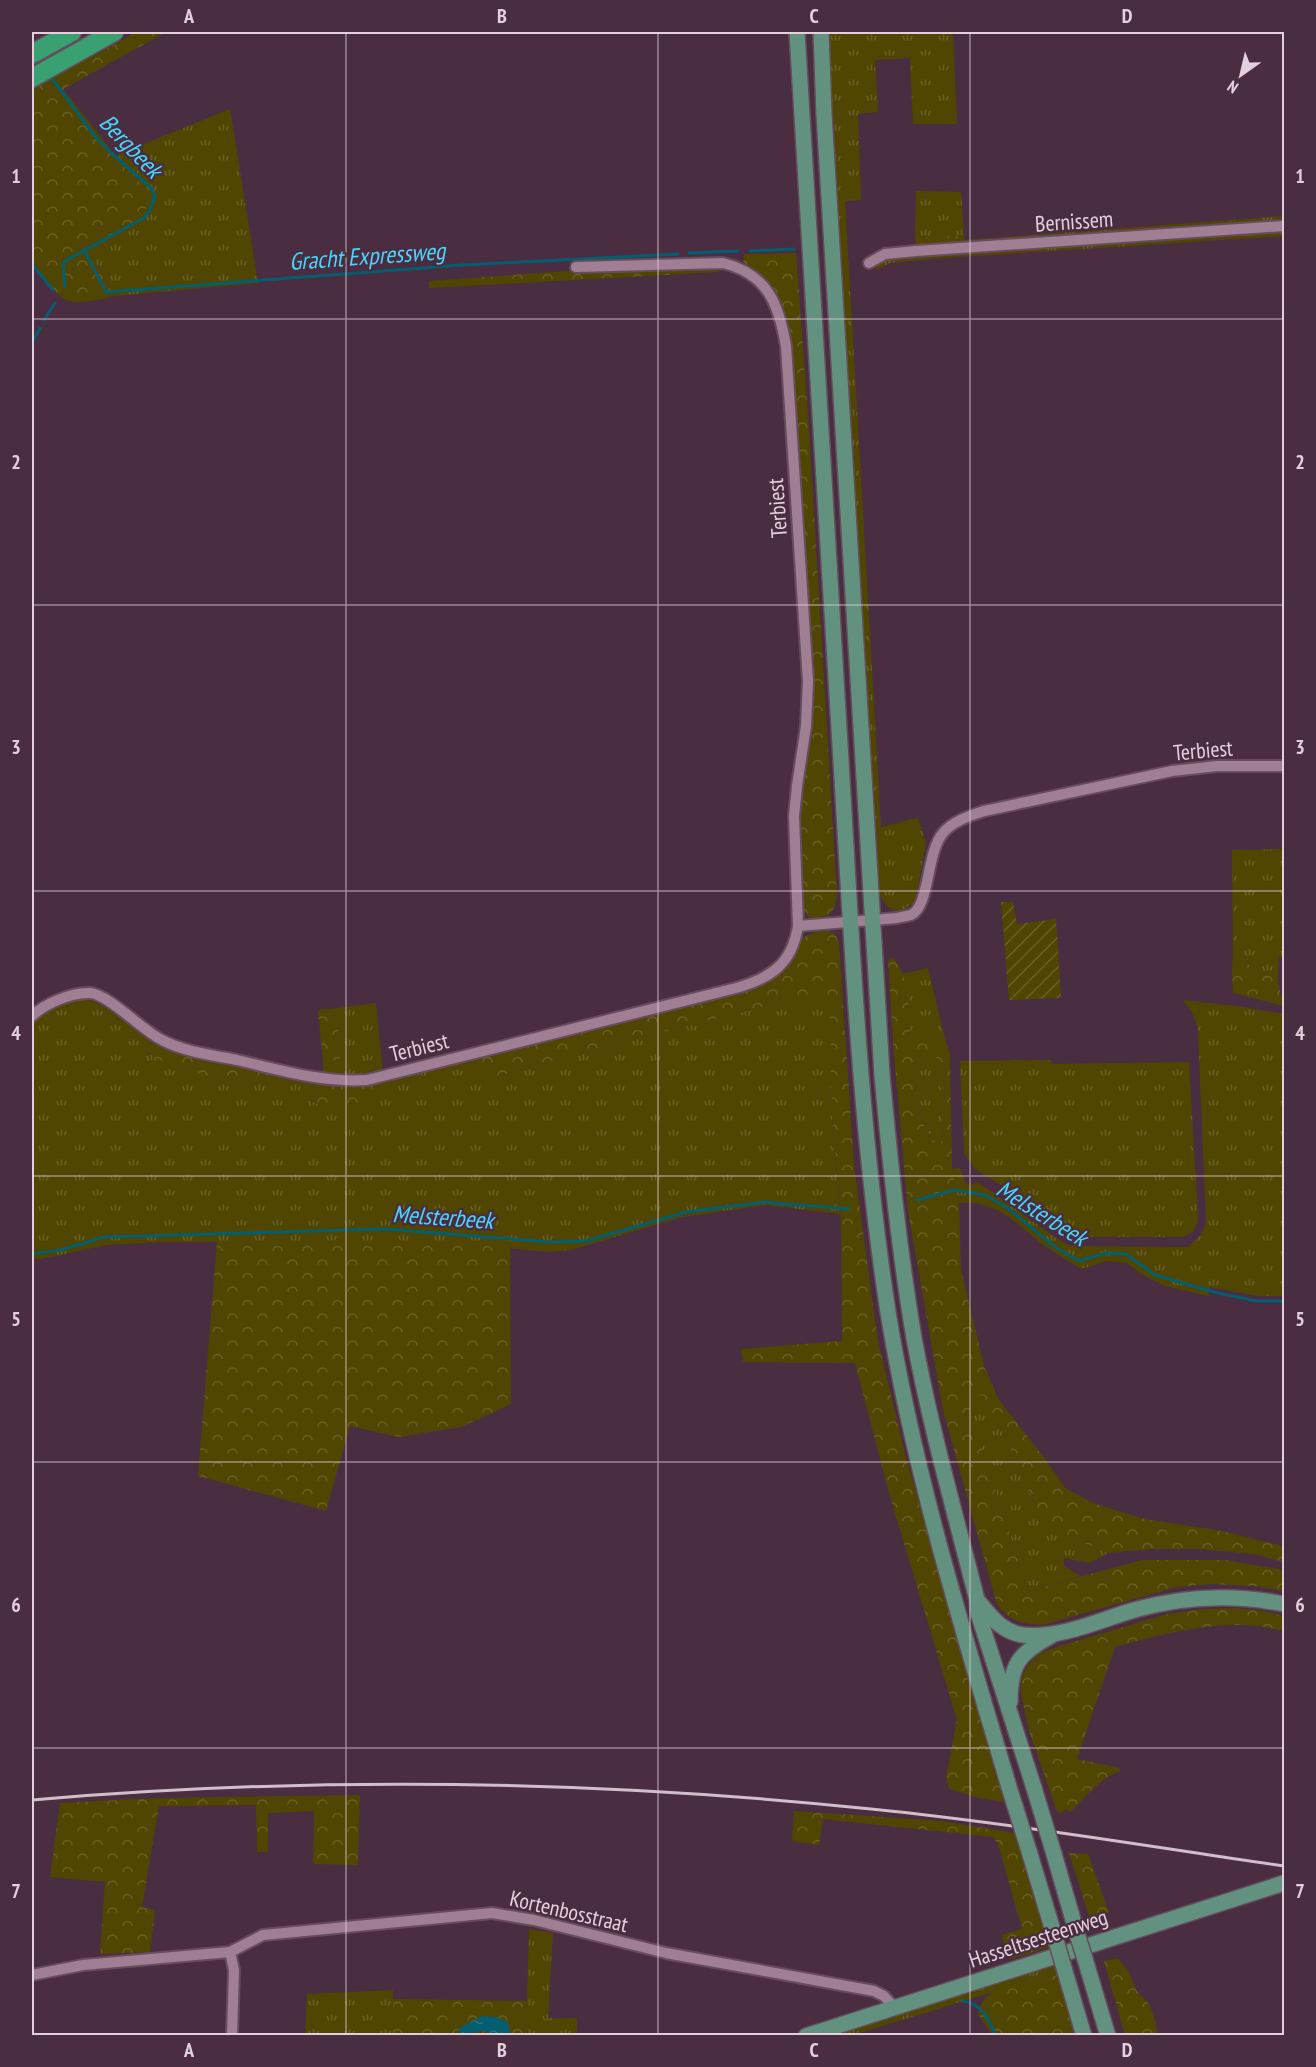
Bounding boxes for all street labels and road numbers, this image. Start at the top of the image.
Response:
street label: Bernissem [1034,204,1114,238]
street label: Terbiest [761,477,793,539]
street label: Terbiest [1172,733,1234,767]
street label: Terbiest [387,1026,451,1068]
street label: Kortenbosstraat [507,1884,631,1938]
street label: Hasseltsesteenweg [965,1902,1111,1974]

